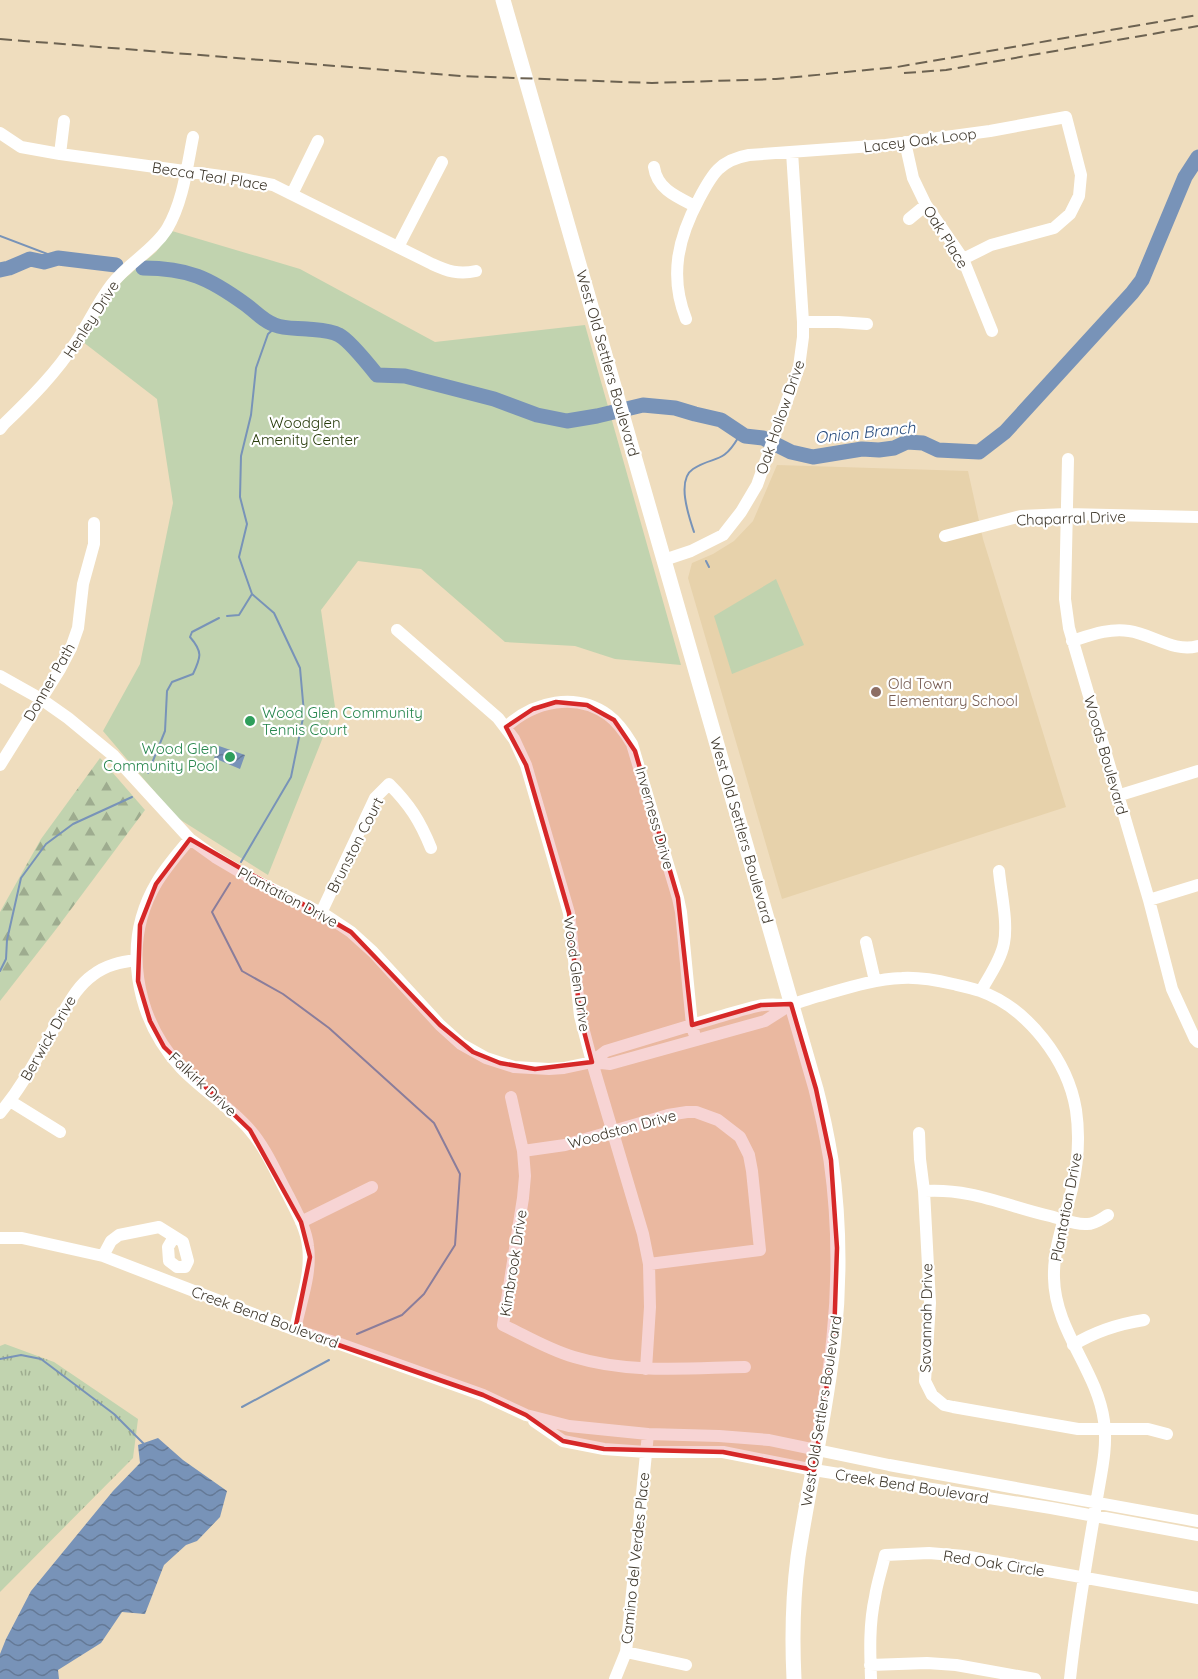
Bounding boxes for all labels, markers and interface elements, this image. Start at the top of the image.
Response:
street label: Lacey Oak Loop [862,124,978,156]
street label: Becca Teal Place [151,157,269,195]
street label: Oak Place [919,202,973,272]
street label: West Old Settlers Boulevard [572,267,644,459]
street label: Henley Drive [59,277,123,361]
street label: Oak Hollow Drive [752,357,808,477]
park label: Woodglen Amenity Center [251,413,359,449]
water label: Onion Branch [814,417,917,447]
street label: Chaparral Drive [1016,507,1126,529]
street label: Donner Path [19,639,79,725]
place label: Old Town Elementary School [888,674,1018,710]
marker: Old Town Elementary School [869,685,883,699]
street label: Woods Boulevard [1080,693,1132,817]
place label: Wood Glen Community Tennis Court [262,703,423,739]
marker: Wood Glen Community Tennis Court [243,714,257,728]
street label: West Old Settlers Boulevard [706,734,778,926]
place label: Wood Glen Community Pool [103,739,218,775]
marker: Wood Glen Community Pool [223,750,237,764]
street label: Inverness Drive [631,764,679,872]
street label: Brunston Court [323,794,387,896]
street label: Plantation Drive [235,863,341,931]
street label: Wood Glen Drive [559,915,595,1033]
street label: Berwick Drive [16,992,80,1084]
street label: Falkirk Drive [165,1048,241,1120]
street label: Woodston Drive [566,1105,678,1153]
street label: Plantation Drive [1046,1151,1086,1263]
street label: Kimbrook Drive [495,1208,531,1318]
street label: Savannah Drive [916,1263,936,1373]
street label: Creek Bend Boulevard [189,1282,341,1352]
street label: West Old Settlers Boulevard [797,1314,845,1508]
street label: Creek Bend Boulevard [834,1464,990,1508]
street label: Camino del Verdes Place [617,1471,653,1645]
street label: Red Oak Circle [942,1546,1046,1580]

